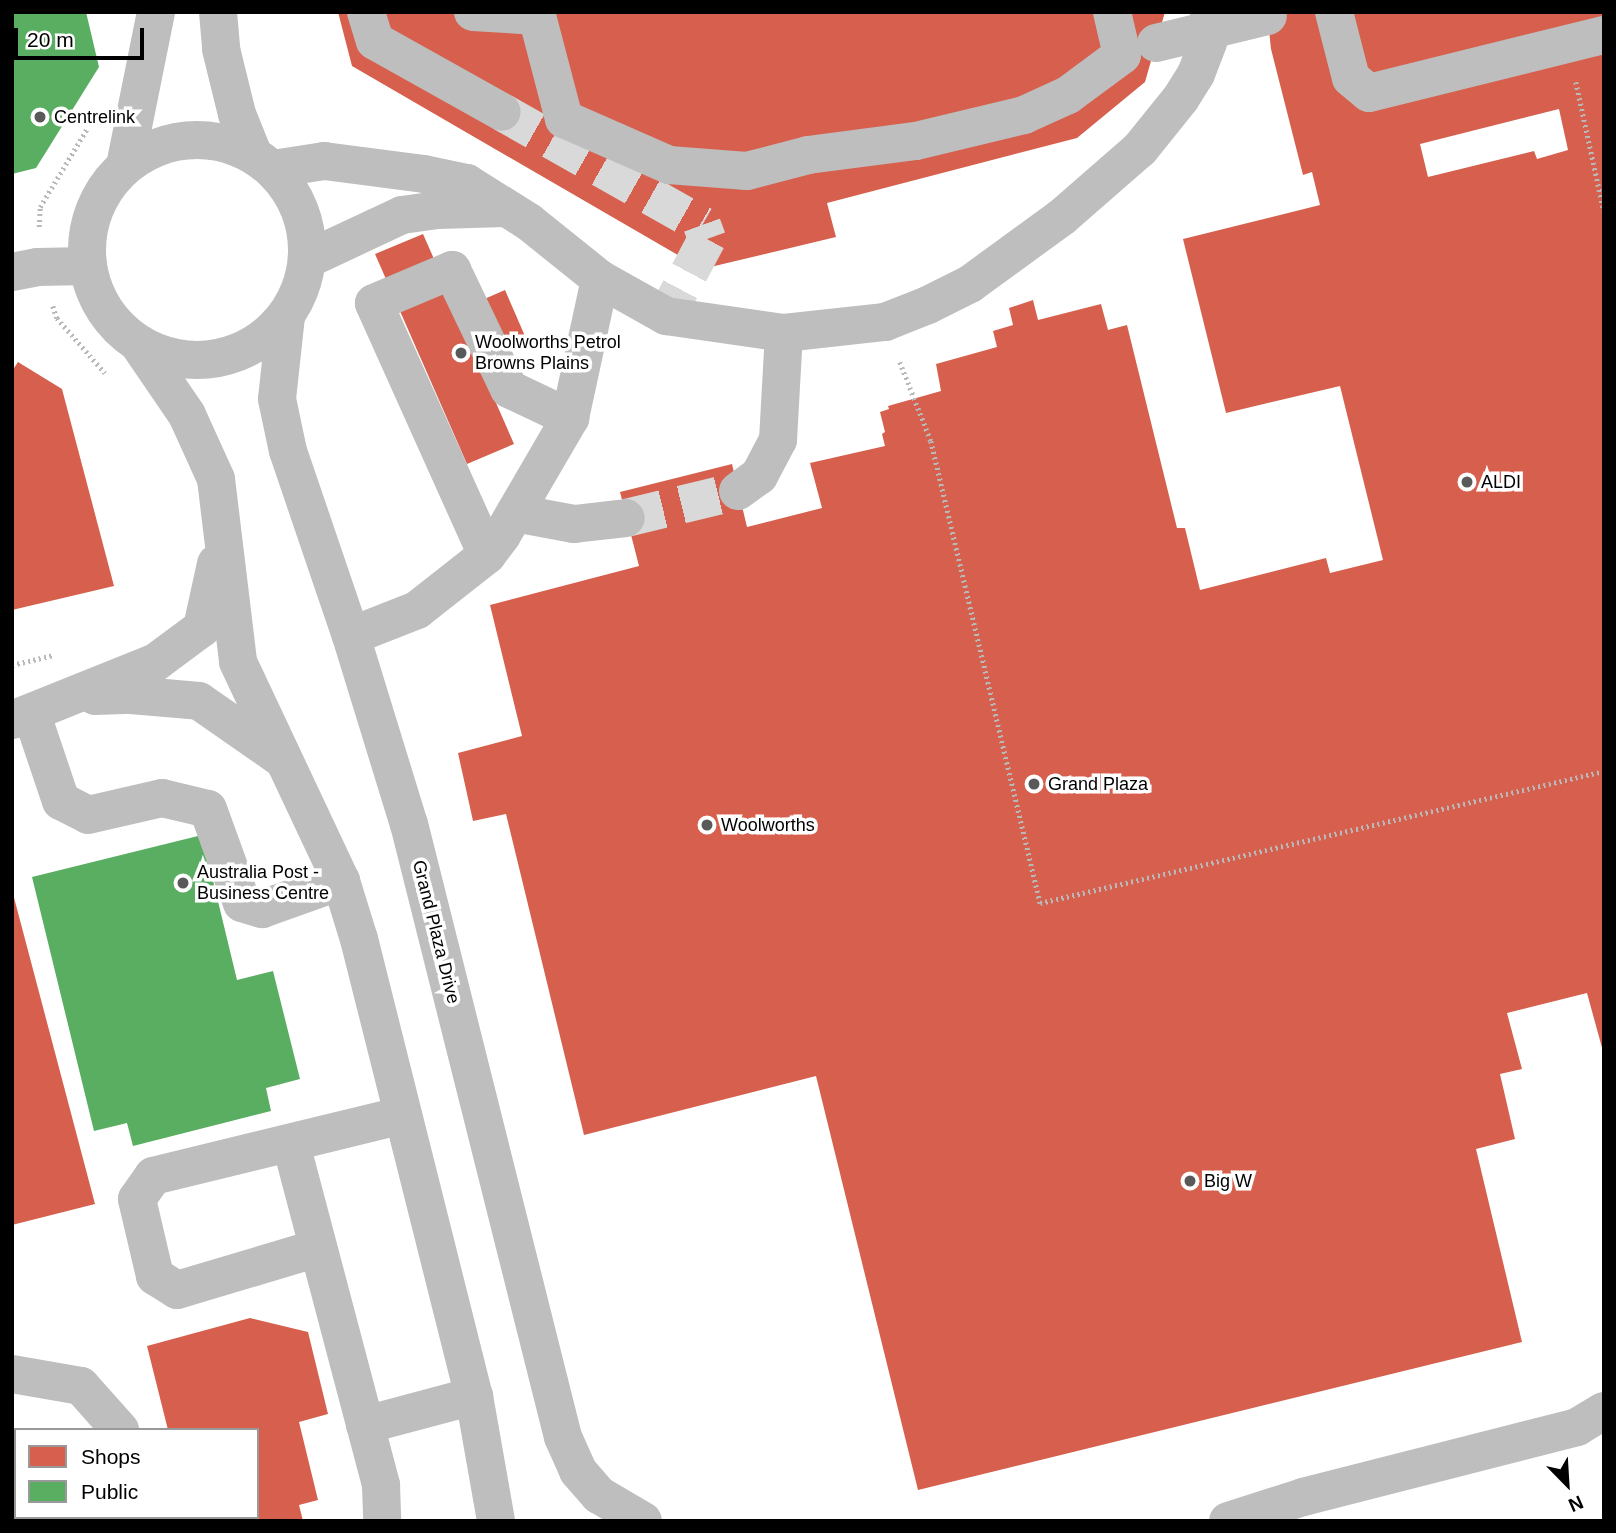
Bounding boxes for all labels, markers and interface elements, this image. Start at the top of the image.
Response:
scale bar [18,14,147,58]
text: 20 m [27,28,74,51]
place label: Centrelink [54,106,135,128]
marker: Centrelink [32,109,48,125]
place label: Woolworths Petrol Browns Plains [475,332,621,374]
marker: Woolworths Petrol Browns Plains [453,345,469,361]
place label: ALDI [1481,471,1521,493]
marker: ALDI [1459,474,1475,490]
place label: Grand Plaza [1048,773,1148,795]
marker: Grand Plaza [1026,776,1042,792]
place label: Woolworths [721,814,815,836]
marker: Woolworths [699,817,715,833]
street label: Grand Plaza Drive [408,858,464,1006]
place label: Australia Post - Business Centre [197,862,329,904]
marker: Australia Post - Business Centre [175,875,191,891]
place label: Big W [1204,1170,1252,1192]
marker: Big W [1182,1173,1198,1189]
legend [14,1428,259,1519]
text: Shops [81,1445,141,1468]
north arrow [1532,1449,1602,1519]
text: Public [81,1480,138,1503]
text: N [1565,1491,1586,1516]

